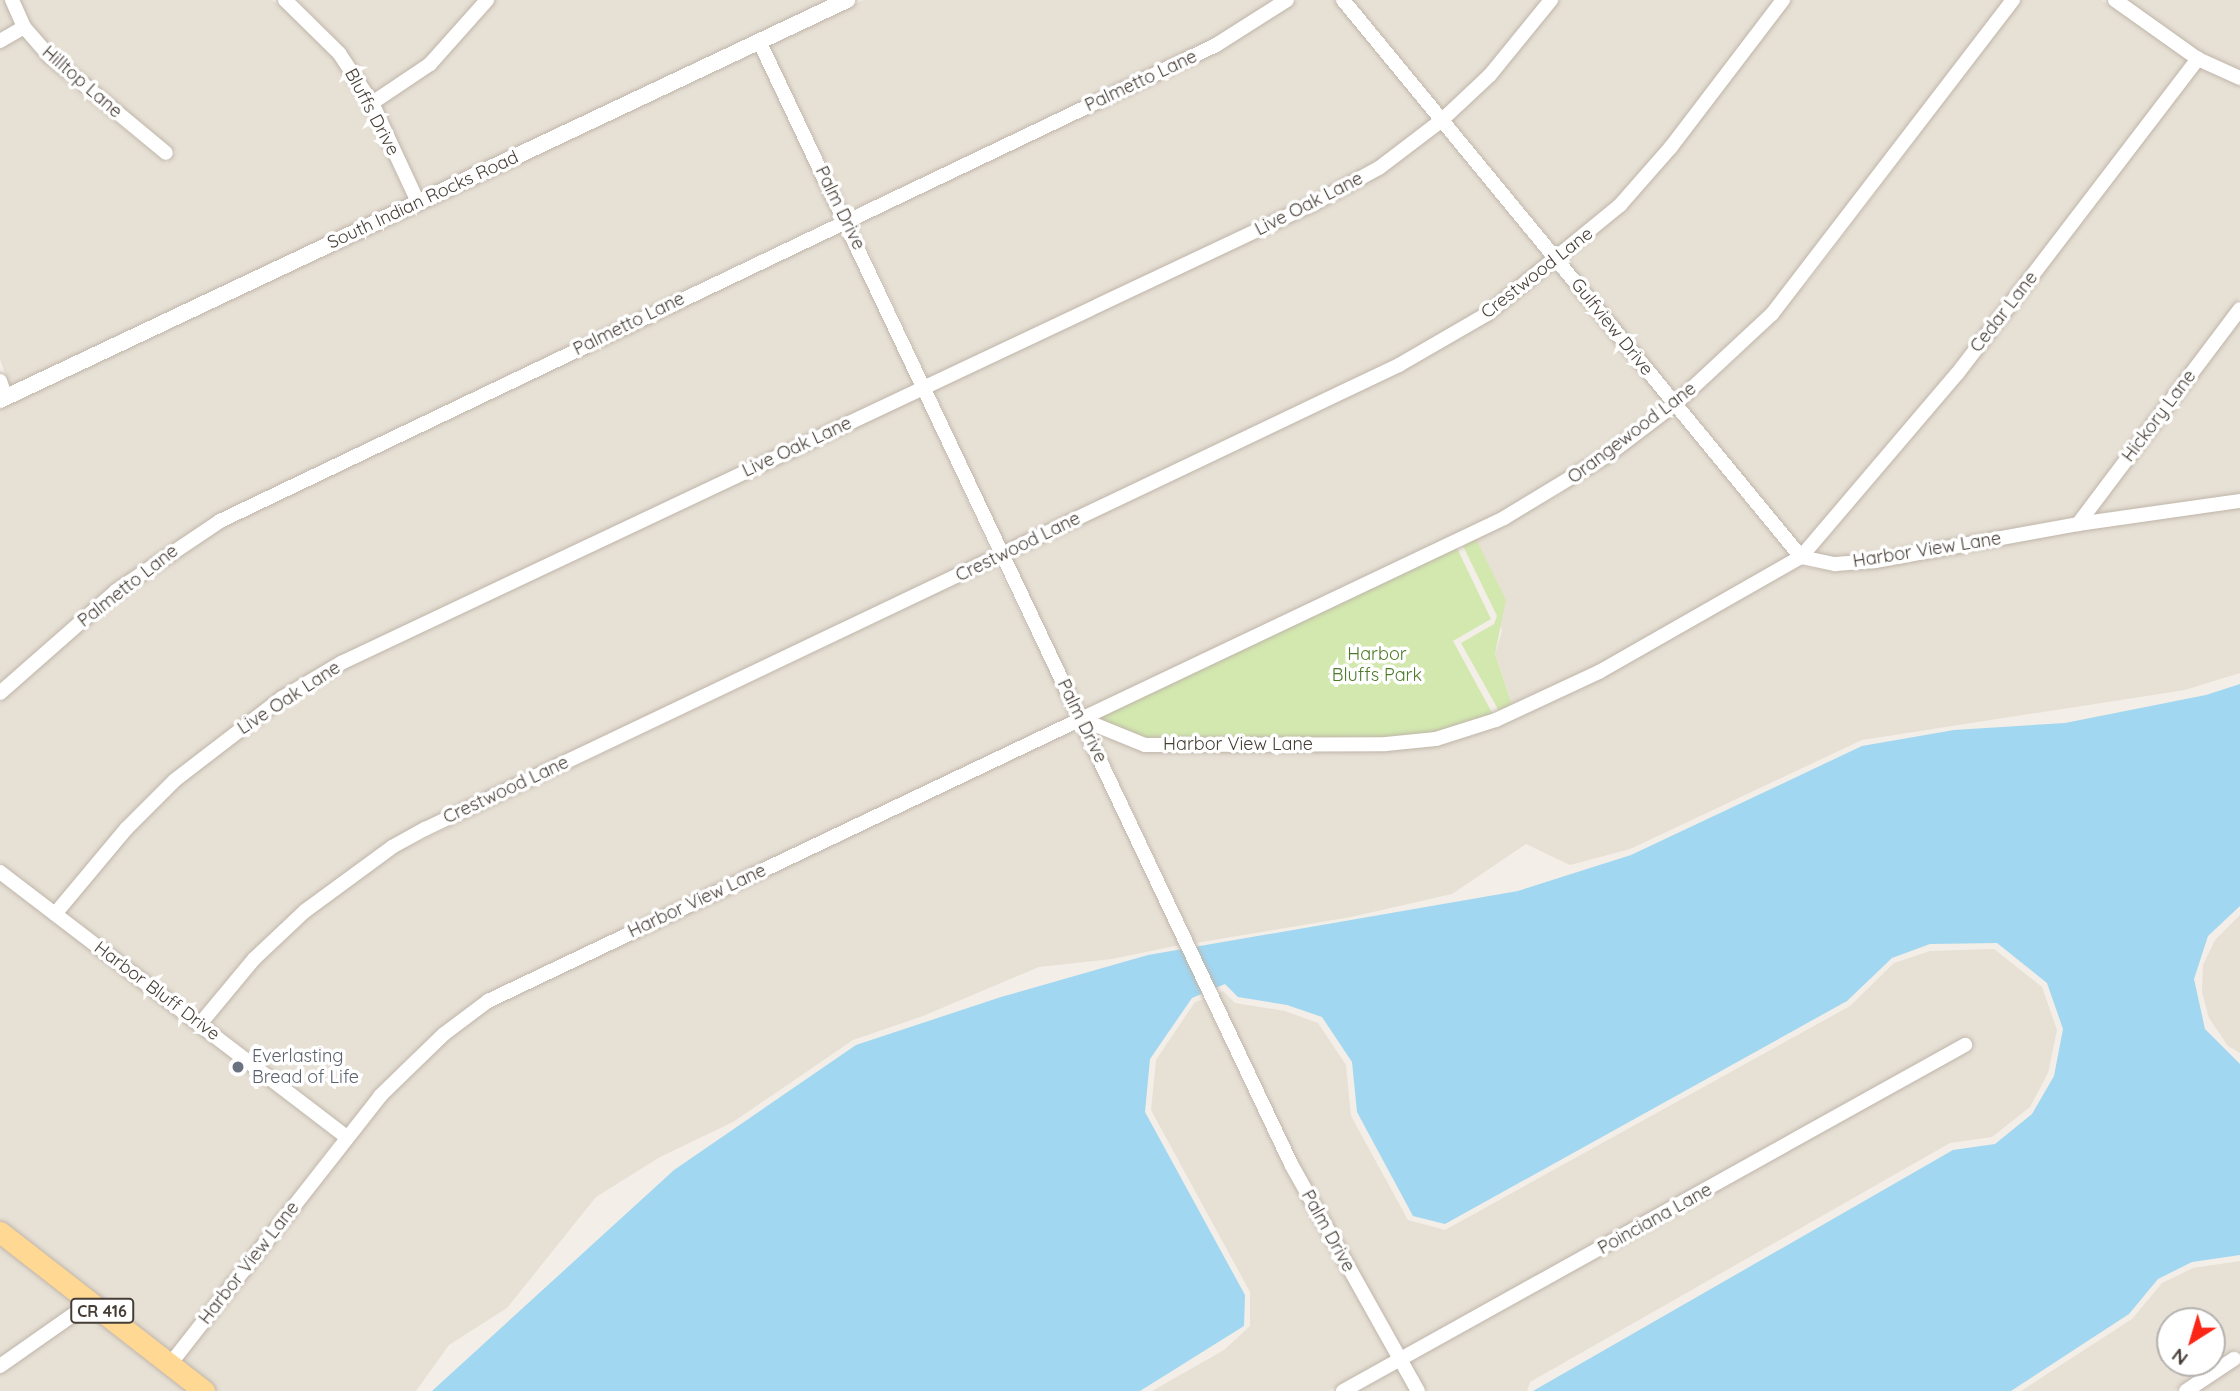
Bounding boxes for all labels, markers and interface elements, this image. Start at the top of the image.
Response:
street label: Hilltop Lane [38,41,126,123]
street label: Palmetto Lane [1081,46,1201,116]
street label: Bluffs Drive [340,65,404,159]
street label: South Indian Rocks Road [324,146,522,254]
street label: Palm Drive [810,163,870,253]
street label: Live Oak Lane [1251,168,1367,240]
street label: Crestwood Lane [1477,223,1597,323]
street label: Cedar Lane [1966,267,2042,357]
street label: Gulfview Drive [1566,274,1658,380]
street label: Palmetto Lane [570,288,688,360]
street label: Hickory Lane [2117,366,2201,466]
street label: Orangewood Lane [1564,378,1700,488]
street label: Live Oak Lane [739,412,855,482]
street label: Crestwood Lane [952,508,1084,586]
street label: Harbor View Lane [1851,528,2003,572]
street label: Palmetto Lane [74,540,182,632]
park label: Harbor Bluffs Park [1332,644,1422,686]
street label: Live Oak Lane [234,657,344,739]
street label: Palm Drive [1052,676,1112,766]
street label: Harbor View Lane [1163,733,1313,755]
street label: Crestwood Lane [440,751,572,829]
street label: Harbor View Lane [624,860,770,942]
street label: Harbor Bluff Drive [90,937,224,1045]
place label: Everlasting Bread of Life [252,1046,359,1088]
marker: Everlasting Bread of Life [230,1059,246,1075]
street label: Poinciana Lane [1594,1179,1716,1259]
street label: Palm Drive [1297,1186,1359,1276]
street label: Harbor View Lane [194,1197,304,1329]
road number: CR 416 [69,1298,135,1324]
north arrow [2156,1307,2226,1377]
text: N [2167,1343,2192,1371]

